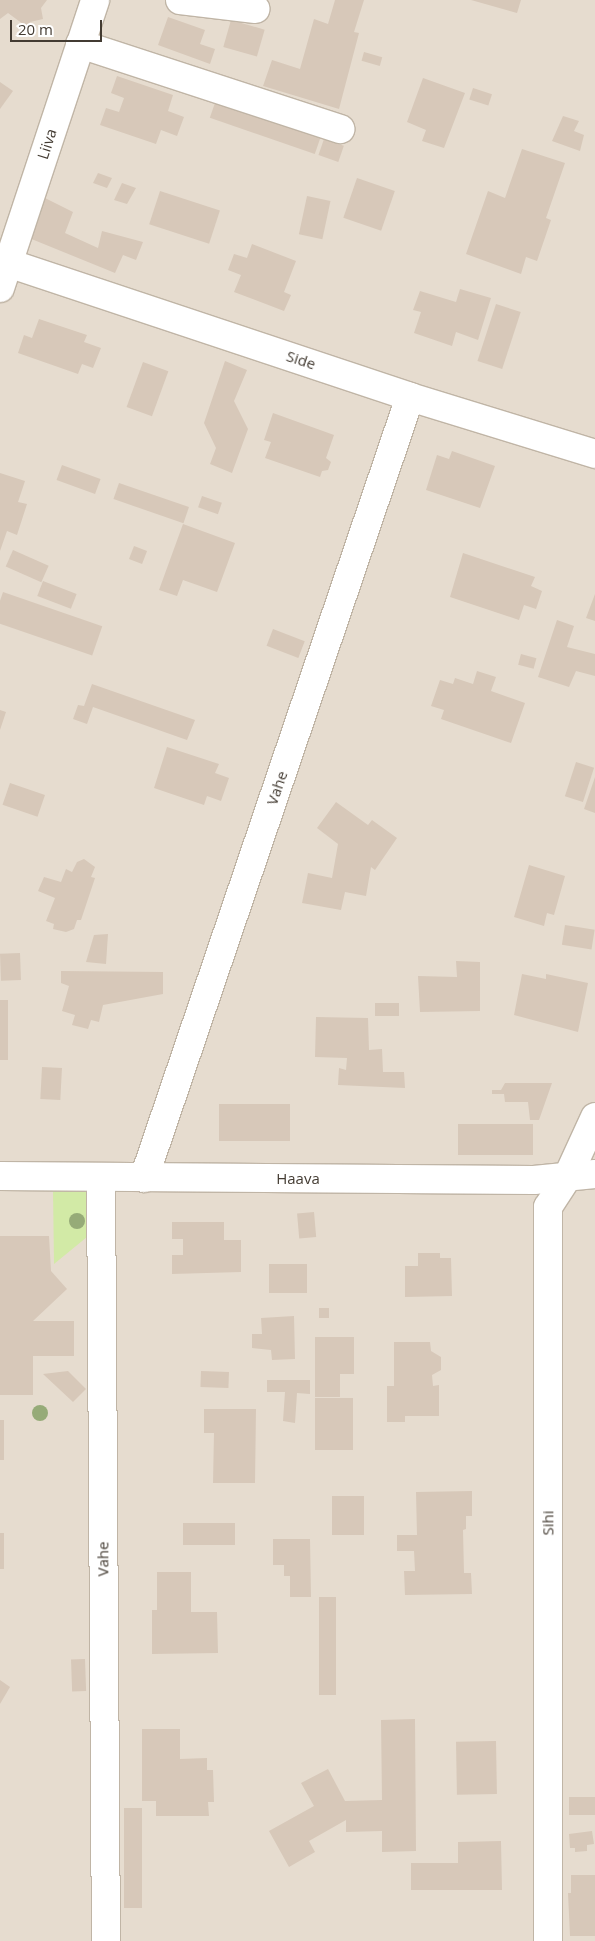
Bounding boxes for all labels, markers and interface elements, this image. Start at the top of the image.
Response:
scale bar [12,10,105,42]
text: 20 m [18,19,53,39]
street label: Liiva [34,126,60,162]
street label: Side [284,347,318,373]
street label: Vahe [263,769,291,807]
street label: Haava [276,1170,320,1188]
street label: Sihi [539,1511,557,1535]
street label: Vahe [94,1542,112,1576]

